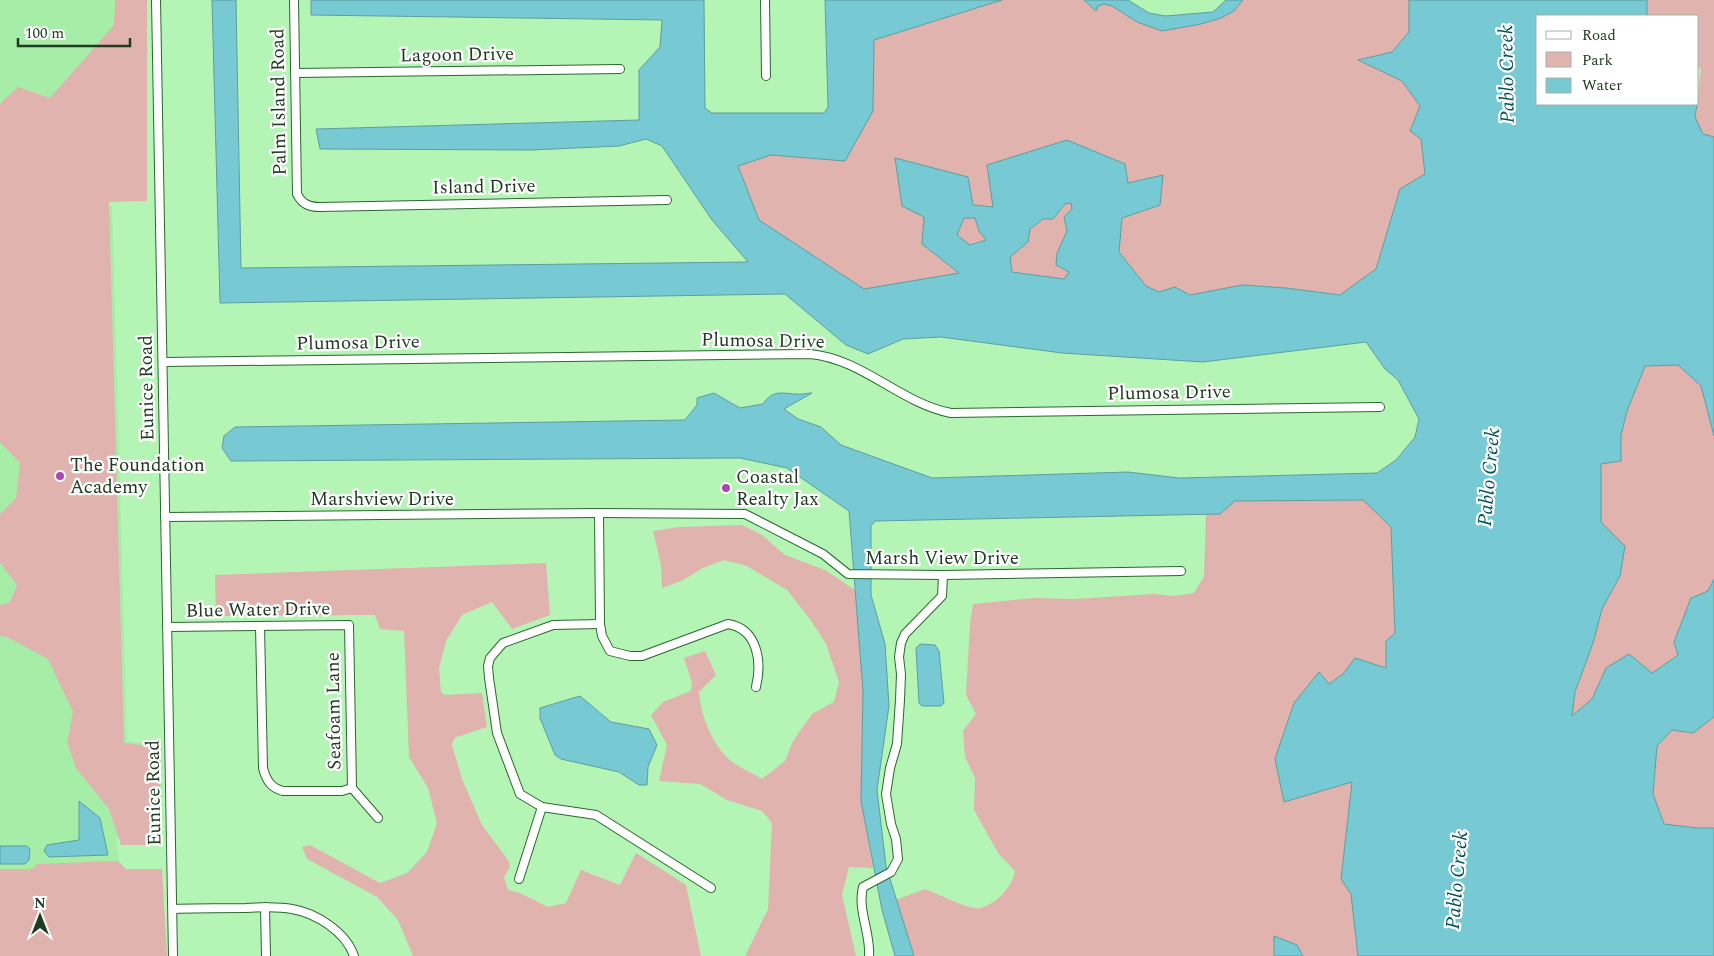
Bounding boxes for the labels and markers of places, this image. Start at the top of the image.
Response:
place label: The Foundation Academy [70,451,205,502]
place label: Coastal Realty Jax [736,463,819,514]
marker: The Foundation Academy [54,470,66,482]
marker: Coastal Realty Jax [720,482,732,494]

